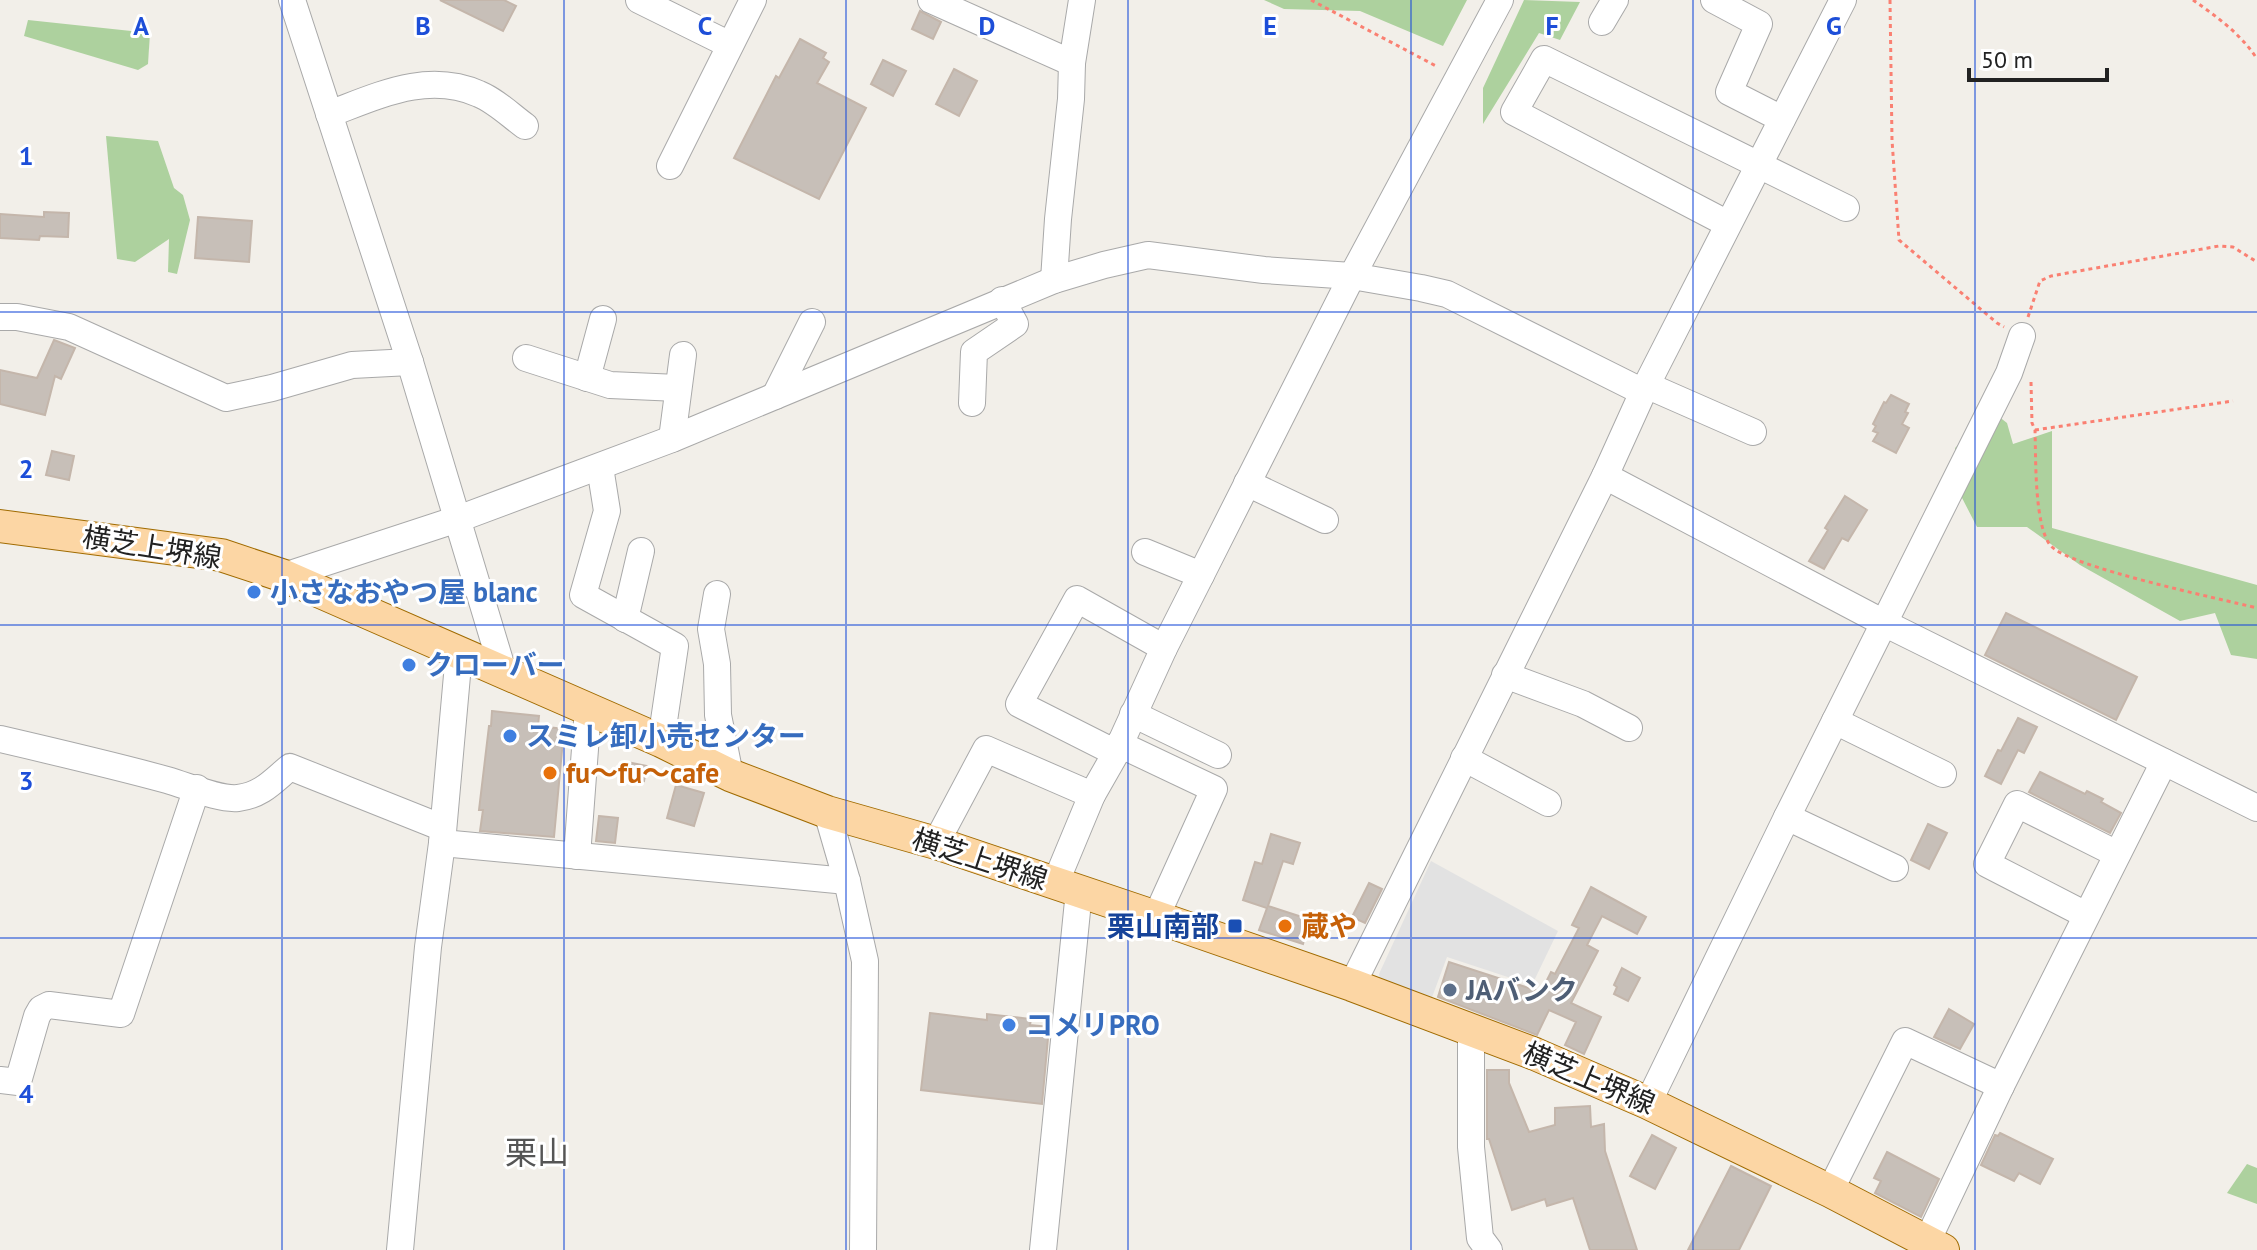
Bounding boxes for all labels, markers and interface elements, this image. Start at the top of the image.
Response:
text: A [133,9,149,42]
text: B [415,9,431,42]
text: C [698,9,712,42]
text: D [979,9,995,42]
text: E [1263,9,1277,42]
text: F [1545,9,1559,42]
text: G [1826,9,1842,42]
scale bar [1969,32,2107,82]
text: 50 m [1981,44,2033,75]
text: 1 [19,139,33,172]
text: 2 [19,452,33,485]
street label: 横芝上堺線 [80,517,224,576]
place label: 小さなおやつ屋 blanc [270,573,538,610]
marker: 小さなおやつ屋 blanc [245,583,263,601]
place label: クローバー [425,646,565,683]
marker: クローバー [400,656,418,674]
place label: スミレ卸小売センター [526,717,806,754]
marker: スミレ卸小売センター [501,727,519,745]
place label: fu～fu～cafe [566,754,719,791]
text: 3 [19,764,33,797]
marker: fu～fu～cafe [541,764,559,782]
street label: 横芝上堺線 [908,819,1052,898]
place label: 栗山南部 [1107,907,1219,944]
place label: 蔵や [1301,907,1357,944]
marker: 栗山南部 [1226,917,1244,935]
marker: 蔵や [1276,917,1294,935]
place label: JAバンク [1465,971,1578,1008]
marker: JAバンク [1441,981,1459,999]
place label: コメリPRO [1025,1006,1160,1043]
marker: コメリPRO [1000,1016,1018,1034]
street label: 横芝上堺線 [1518,1033,1661,1122]
text: 4 [19,1077,34,1110]
district label: 栗山 [505,1131,569,1173]

